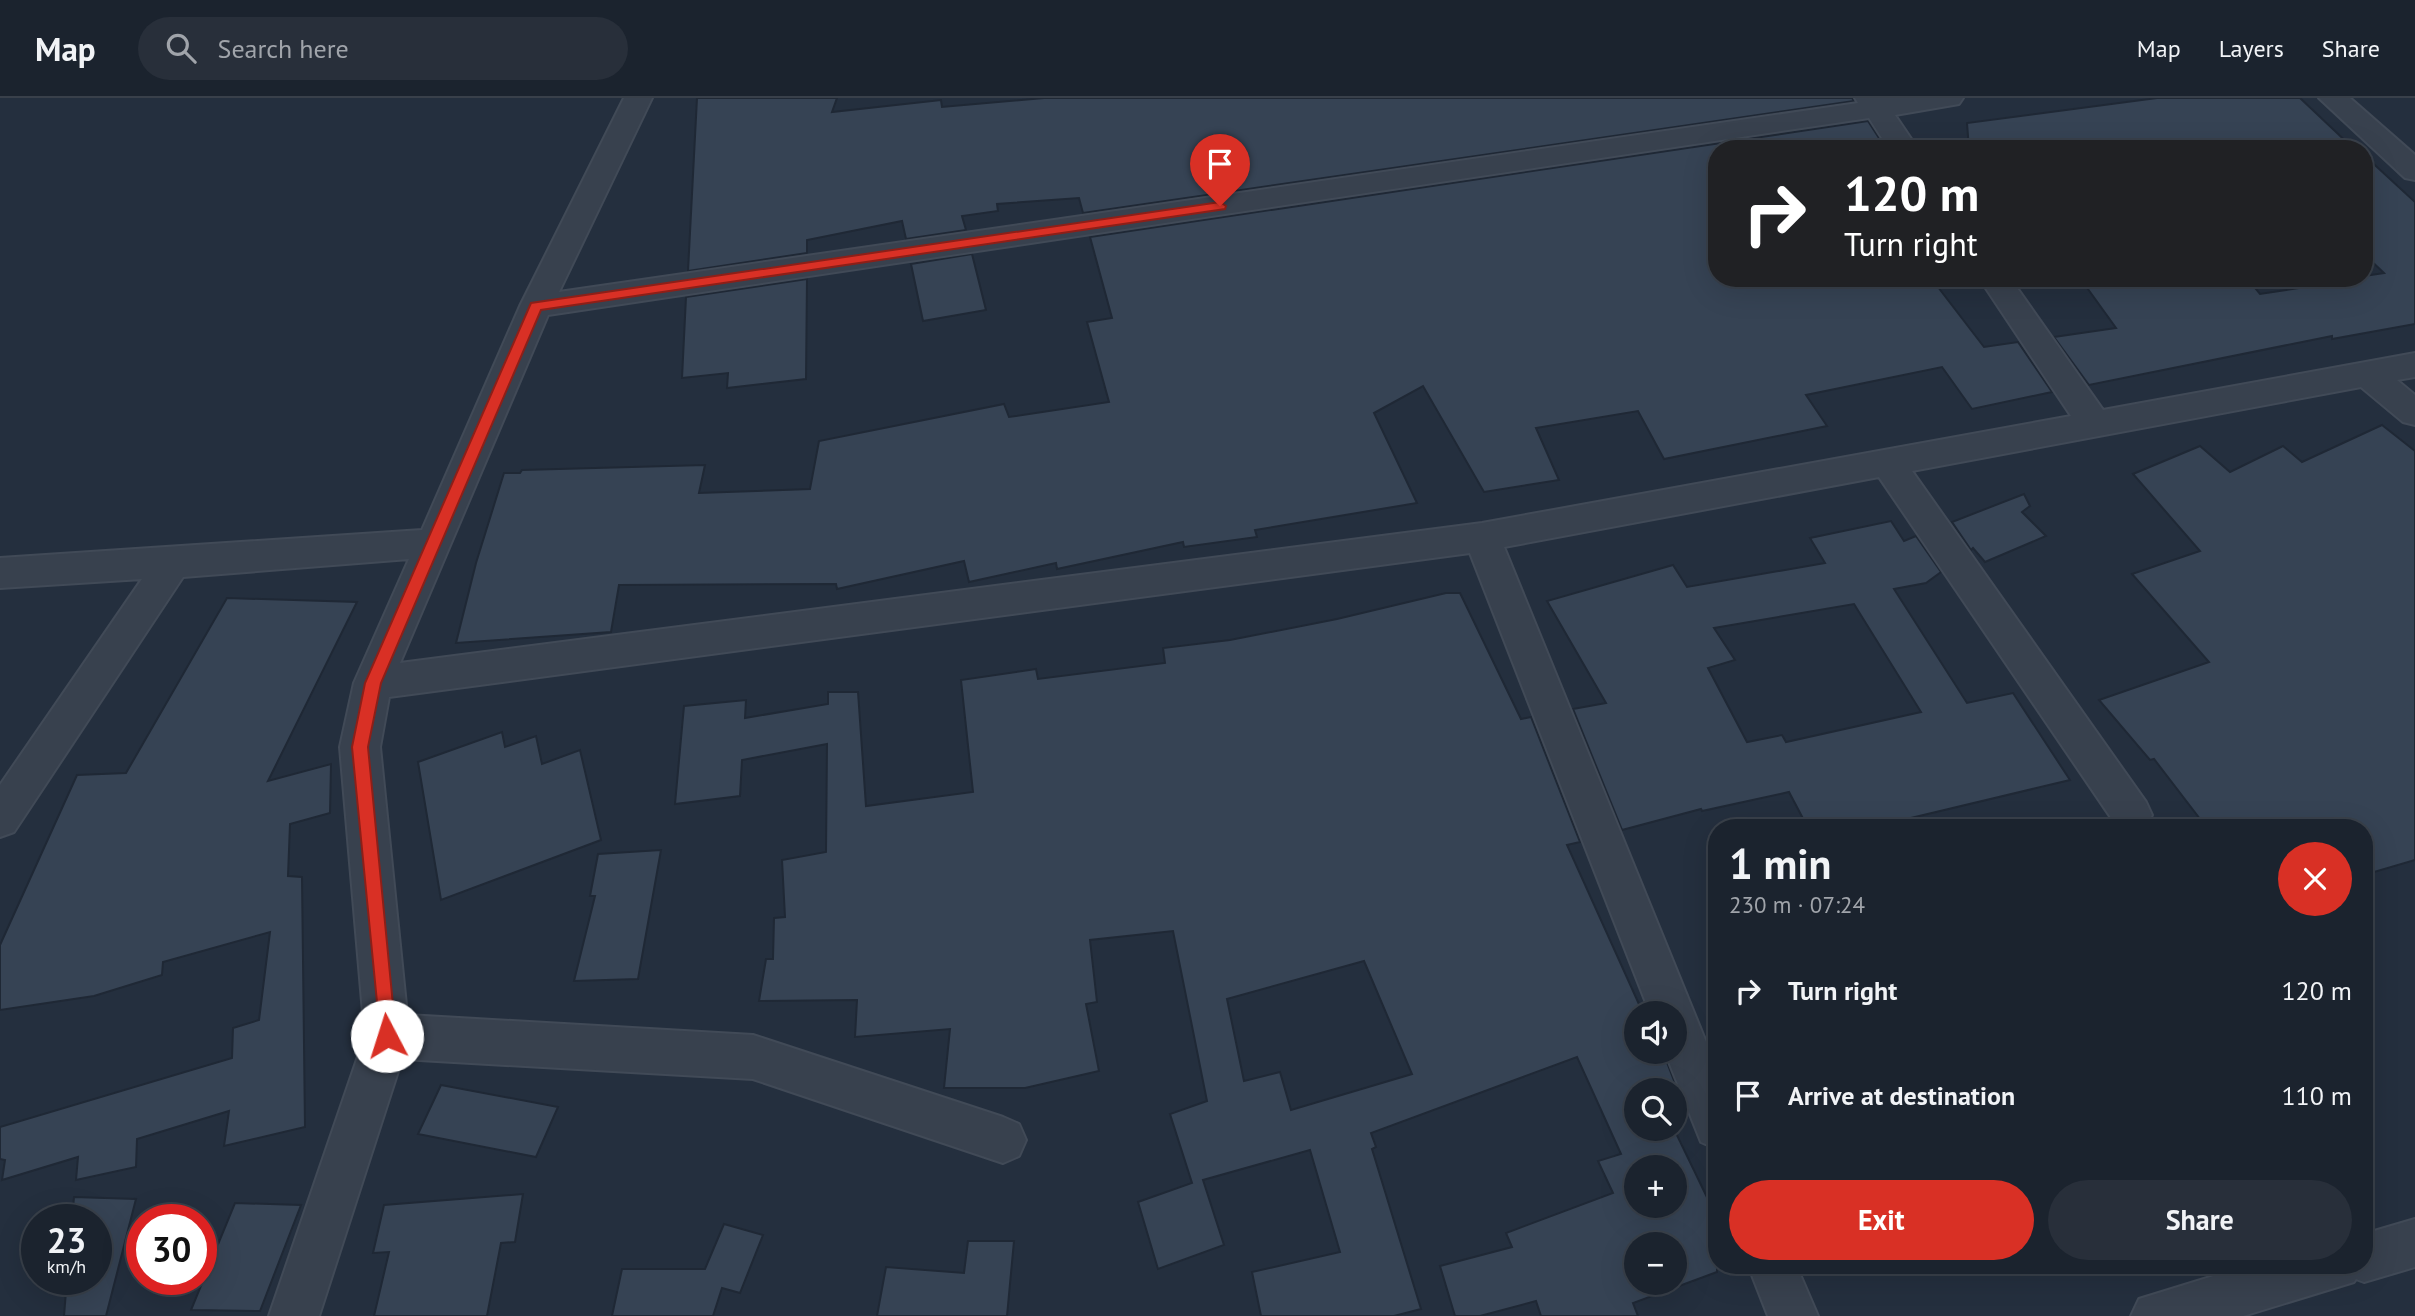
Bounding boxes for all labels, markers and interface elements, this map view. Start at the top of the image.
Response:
search box [138,17,628,80]
text: Map [35,27,96,70]
icon: search [162,29,200,67]
text: Search here [218,32,349,65]
text: Map [2137,33,2181,64]
text: Layers [2219,33,2284,64]
text: Share [2322,33,2380,64]
pin [1190,134,1250,206]
icon: arrive [1201,145,1239,183]
text: 120 m [1844,161,1979,225]
icon: right [1729,168,1820,259]
text: Turn right [1844,223,1978,265]
text: 1 min [1729,836,1831,891]
button: close [2278,842,2352,916]
text: 230 m · 07:24 [1729,890,1865,919]
icon: right [1729,972,1767,1010]
text: Turn right [1788,974,1897,1007]
text: 120 m [2281,974,2352,1007]
position arrow [350,999,424,1073]
map controls [1624,1001,1687,1295]
button: sound [1624,1001,1687,1064]
icon: arrive [1729,1077,1767,1115]
button: search [1624,1078,1687,1141]
text: Arrive at destination [1788,1079,2015,1112]
text: 110 m [2281,1079,2352,1112]
button: + [1624,1155,1687,1218]
button: Exit [1729,1180,2034,1260]
button: Share [2048,1180,2352,1260]
speed limit sign: 30 [126,1204,217,1295]
text: 23 [47,1217,86,1263]
button: − [1624,1232,1687,1295]
text: km/h [47,1255,86,1278]

